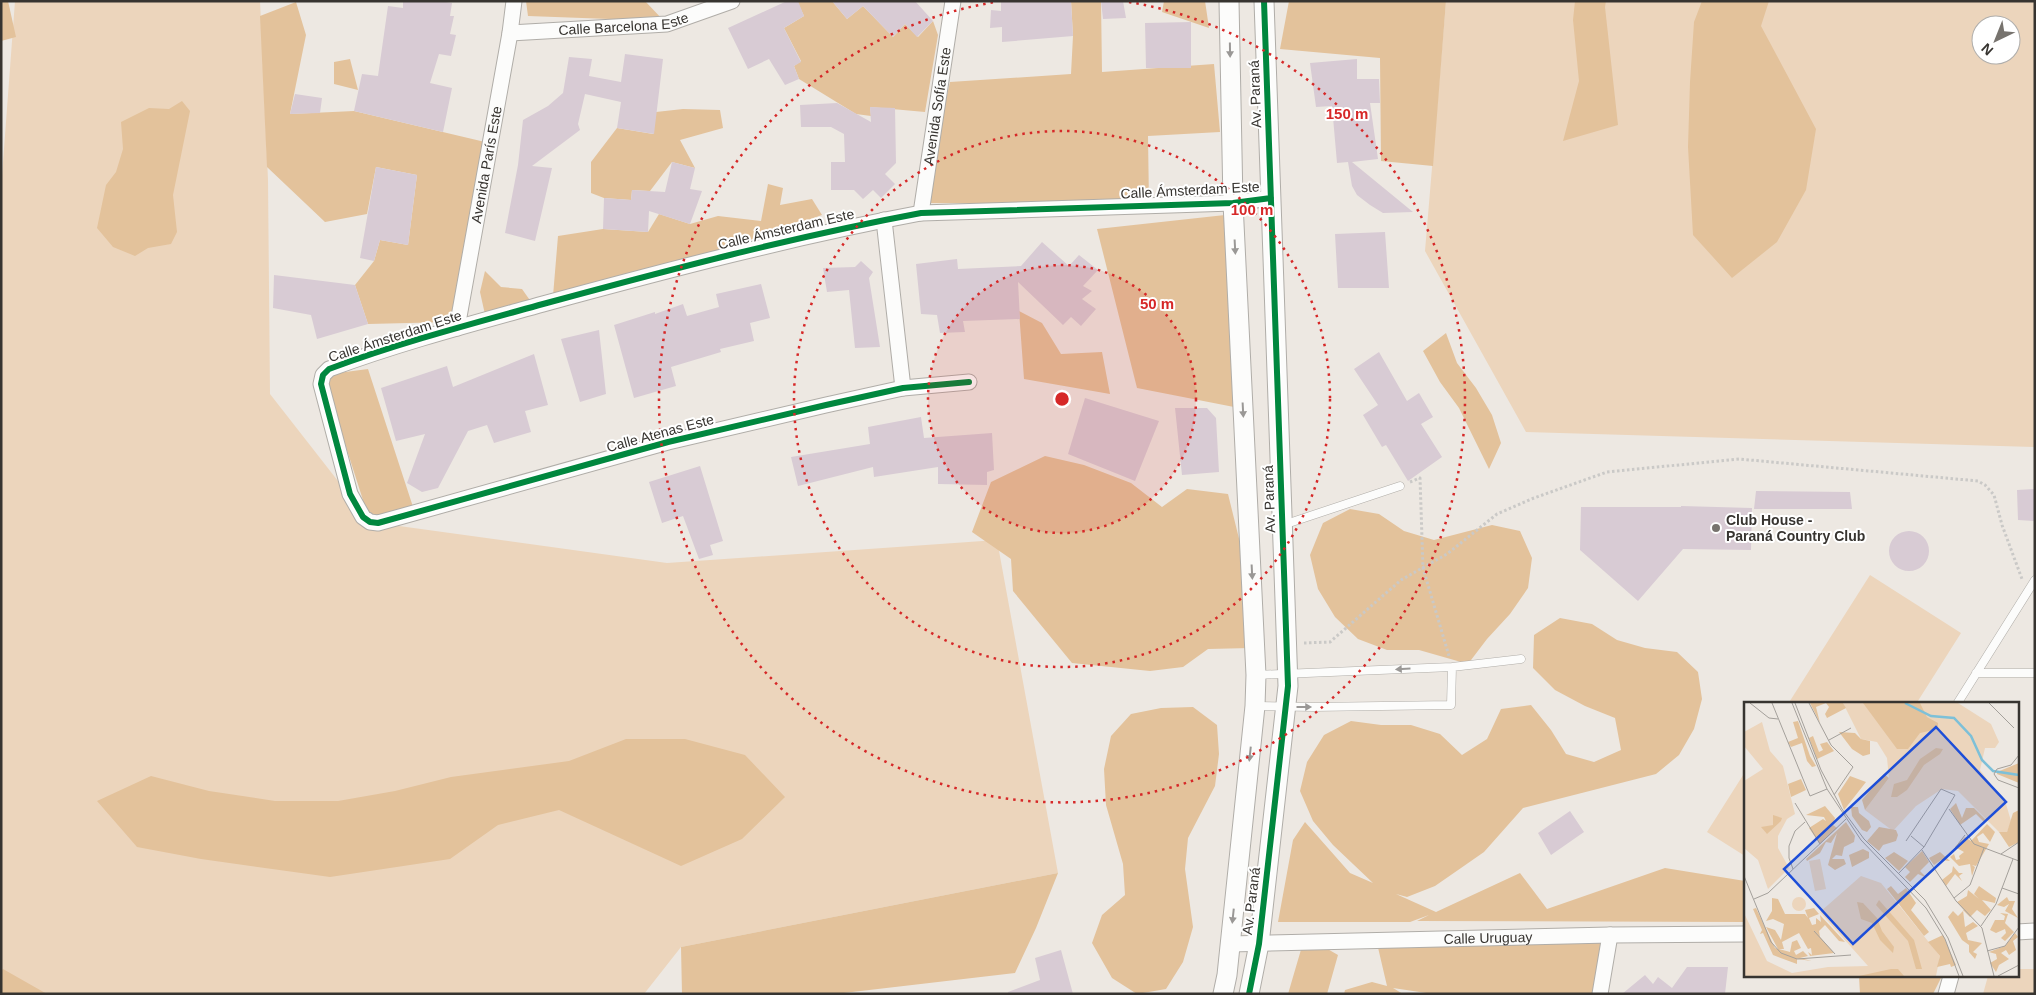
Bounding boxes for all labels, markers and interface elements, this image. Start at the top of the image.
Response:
street label: Calle Barcelona Este [558,9,691,38]
north arrow [1971,15,2021,65]
text: N [1978,40,1996,59]
one-way arrow [1226,42,1234,58]
street label: Avenida Sofía Este [920,46,954,166]
street label: Av. Paraná [1246,60,1264,128]
street label: Avenida París Este [468,104,505,225]
text: 150 m [1326,105,1368,122]
street label: Calle Ámsterdam Este [1120,178,1260,202]
text: 100 m [1231,201,1273,218]
street label: Calle Ámsterdam Este [716,205,856,252]
one-way arrow [1232,240,1240,256]
text: 50 m [1140,295,1174,312]
street label: Calle Ámsterdam Este [326,307,464,365]
centre of rings [1053,390,1071,408]
one-way arrow [1240,402,1248,418]
street label: Calle Atenas Este [605,411,716,455]
street label: Av. Paraná [1260,465,1278,533]
place label: Club House - Paraná Country Club [1726,512,1865,544]
marker: Club House - Paraná Country Club [1710,522,1722,534]
one-way arrow [1248,564,1256,580]
one-way arrow [1395,665,1411,673]
inset map [1744,702,2018,978]
one-way arrow [1296,703,1312,711]
one-way arrow [1246,746,1254,762]
street label: Av. Paraná [1239,866,1263,936]
one-way arrow [1229,908,1237,924]
street label: Calle Uruguay [1443,929,1533,947]

